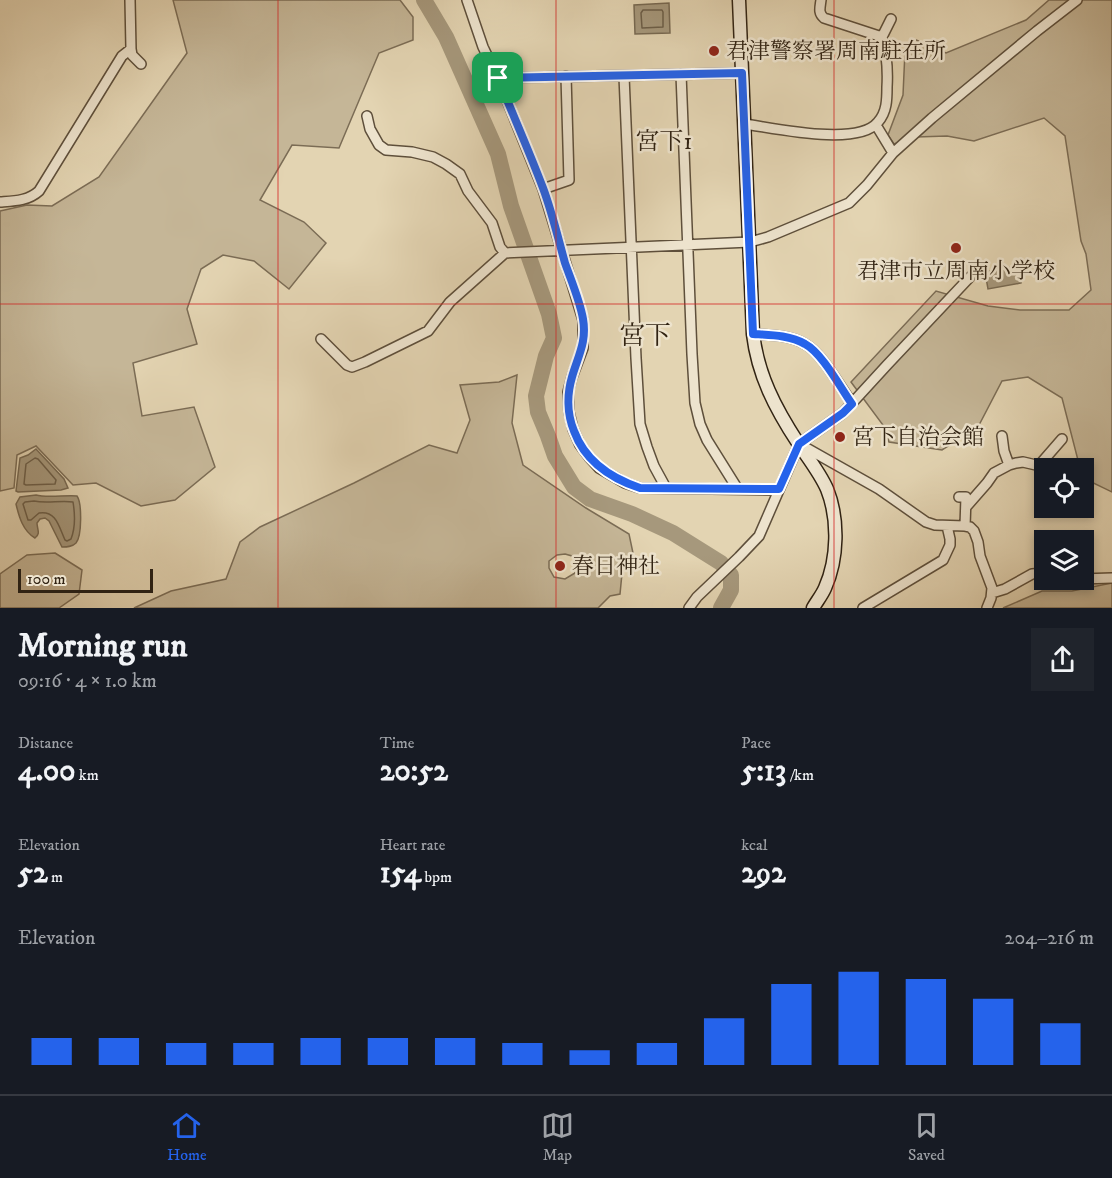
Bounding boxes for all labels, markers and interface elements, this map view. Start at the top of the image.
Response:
place label: 君津警察署周南駐在所 [726,38,946,65]
marker: 君津警察署周南駐在所 [707,44,721,58]
pin [472,52,523,103]
icon: arrive [481,61,514,94]
district label: 宮下1 [636,127,692,157]
marker: 君津市立周南小学校 [949,241,963,255]
place label: 君津市立周南小学校 [857,258,1055,285]
district label: 宮下 [619,320,671,353]
place label: 宮下自治会館 [852,424,984,451]
marker: 宮下自治会館 [833,430,847,444]
map controls [1034,458,1094,590]
button: locate [1034,458,1094,518]
button: layers [1034,530,1094,590]
place label: 春日神社 [572,553,660,580]
marker: 春日神社 [553,559,567,573]
scale bar [18,566,153,594]
text: 100 m [27,569,66,589]
text: Morning run [18,626,187,667]
button: share [1031,628,1094,691]
text: 09:16 · 4 × 1.0 km [18,669,157,694]
text: Distance [18,733,73,753]
text: Time [380,733,414,753]
text: Pace [741,733,771,753]
text: 4.00 [18,753,75,790]
text: 20:52 [380,753,448,790]
text: 5:13 [741,753,786,790]
text: km [75,765,99,785]
text: /km [786,765,814,785]
text: Elevation [18,835,80,855]
text: Heart rate [380,835,445,855]
text: kcal [741,835,768,855]
text: 52 [18,855,48,892]
text: 154 [380,855,421,892]
text: 292 [741,855,786,892]
text: m [48,867,63,887]
text: bpm [421,867,452,887]
text: Elevation [18,926,95,951]
text: 204–216 m [1005,926,1094,951]
tab: Home [167,1109,207,1165]
tab: Map [541,1109,574,1165]
tab: Saved [908,1109,945,1165]

